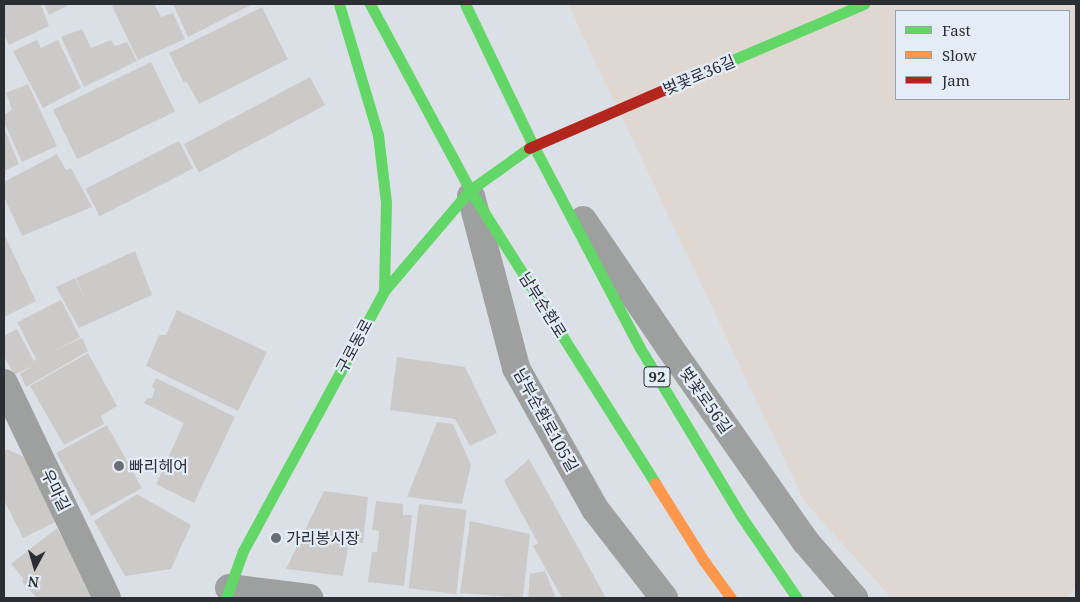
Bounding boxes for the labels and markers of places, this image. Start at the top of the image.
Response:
place label: 빠리헤어 [129,456,188,476]
marker: 빠리헤어 [113,460,125,472]
place label: 가리봉시장 [286,528,360,548]
marker: 가리봉시장 [270,532,282,544]

